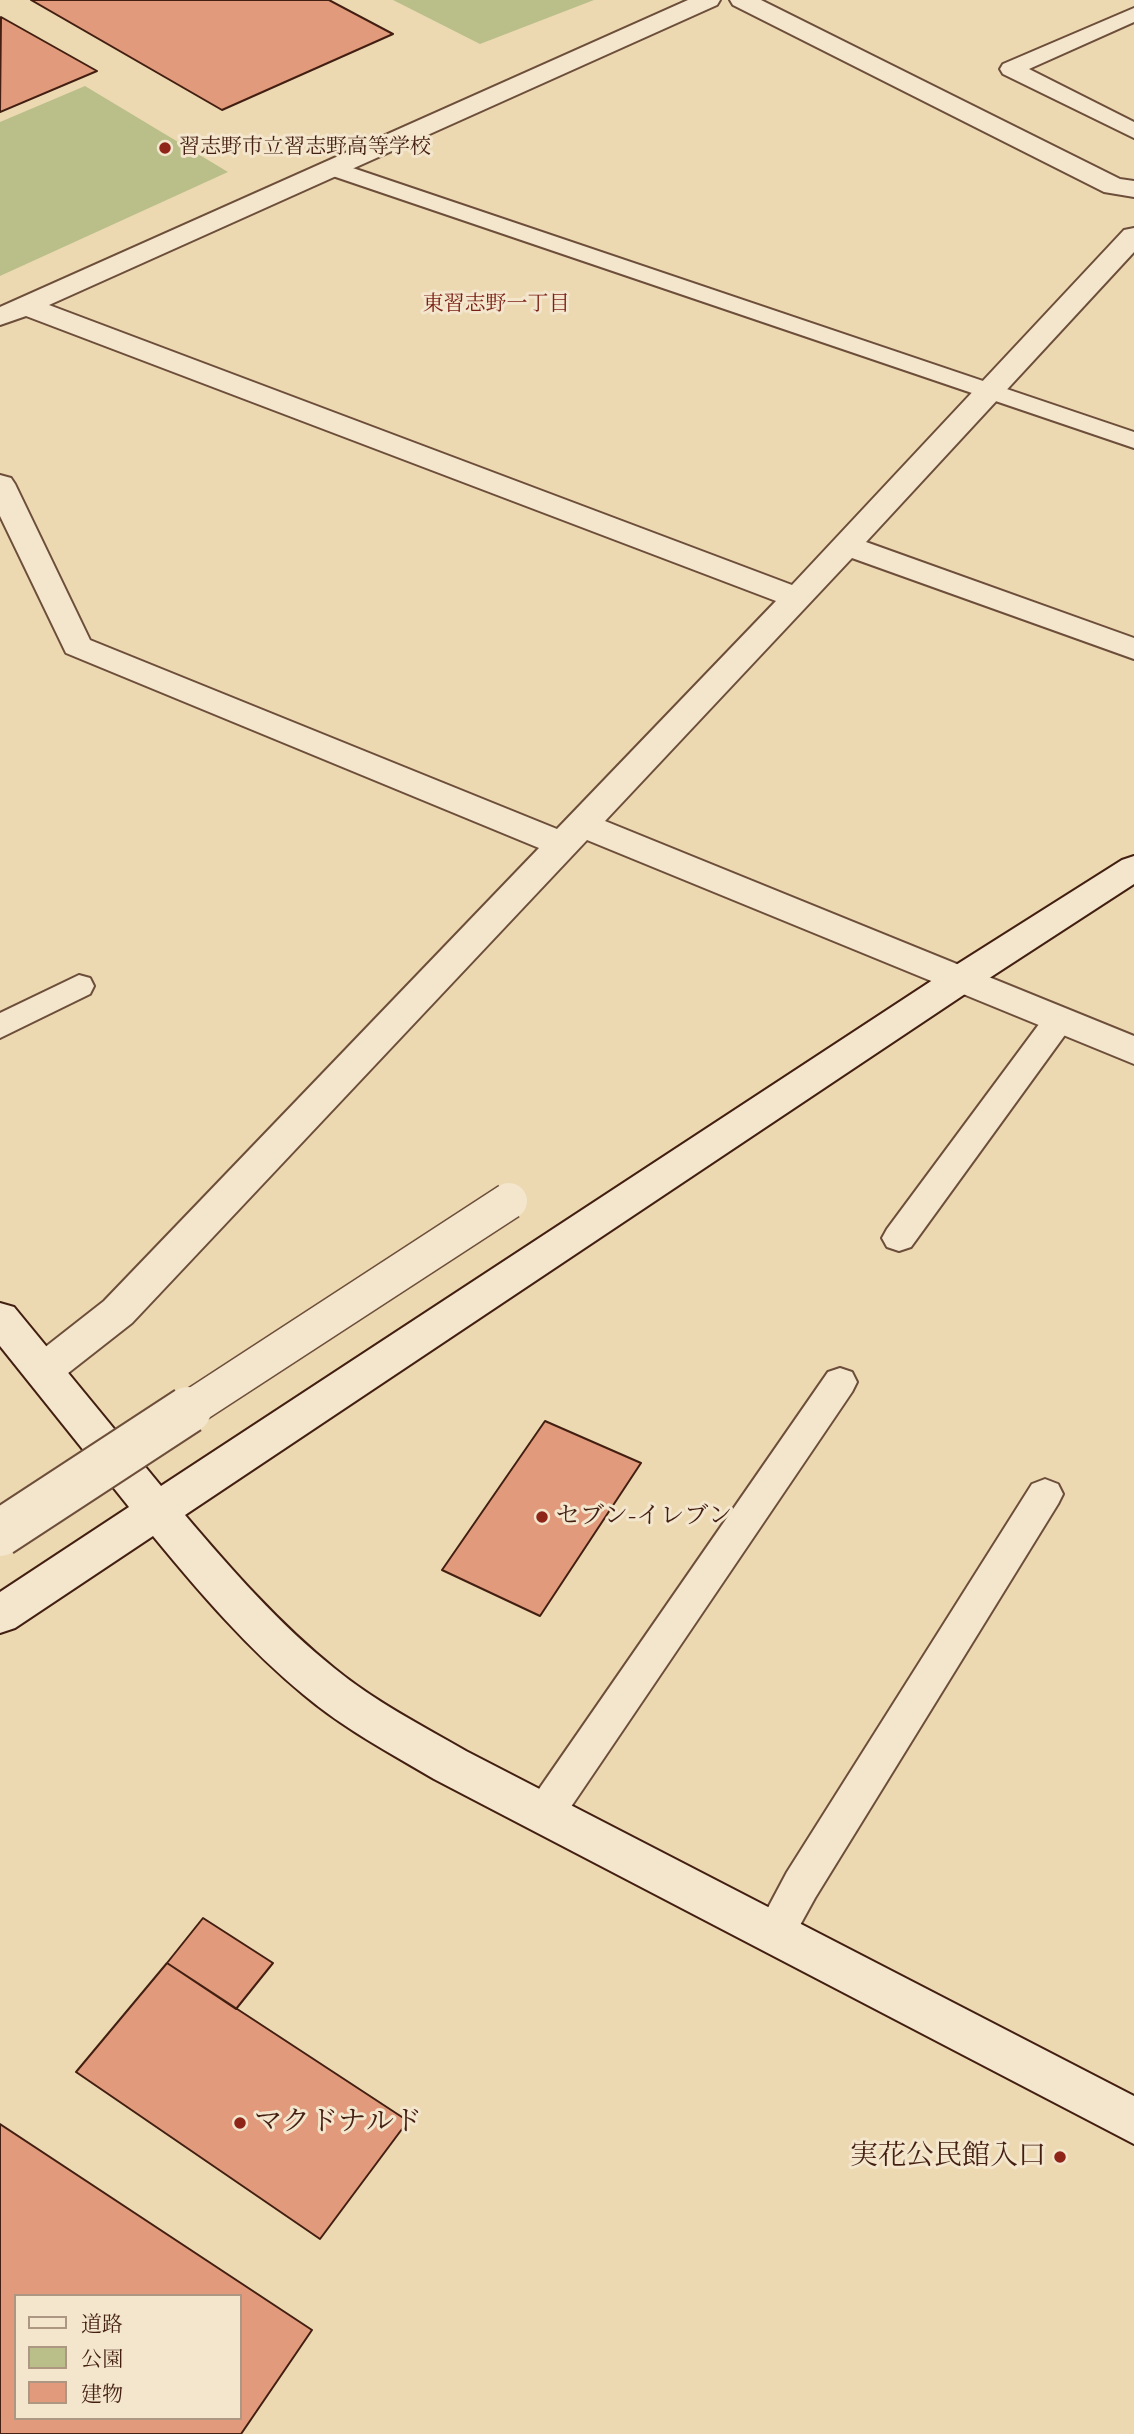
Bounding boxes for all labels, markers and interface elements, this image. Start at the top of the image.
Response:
place label: 習志野市立習志野高等学校 [179,135,431,161]
marker: 習志野市立習志野高等学校 [157,140,173,156]
district label: 東習志野一丁目 [423,292,569,318]
place label: セブン-イレブン [556,1503,732,1531]
marker: セブン-イレブン [534,1509,550,1525]
place label: マクドナルド [254,2106,422,2140]
marker: マクドナルド [232,2115,248,2131]
place label: 実花公民館入口 [850,2140,1046,2174]
marker: 実花公民館入口 [1052,2149,1068,2165]
legend [14,2294,242,2420]
text: 道路 [81,2308,123,2339]
text: 公園 [81,2343,123,2374]
text: 建物 [81,2378,123,2409]

